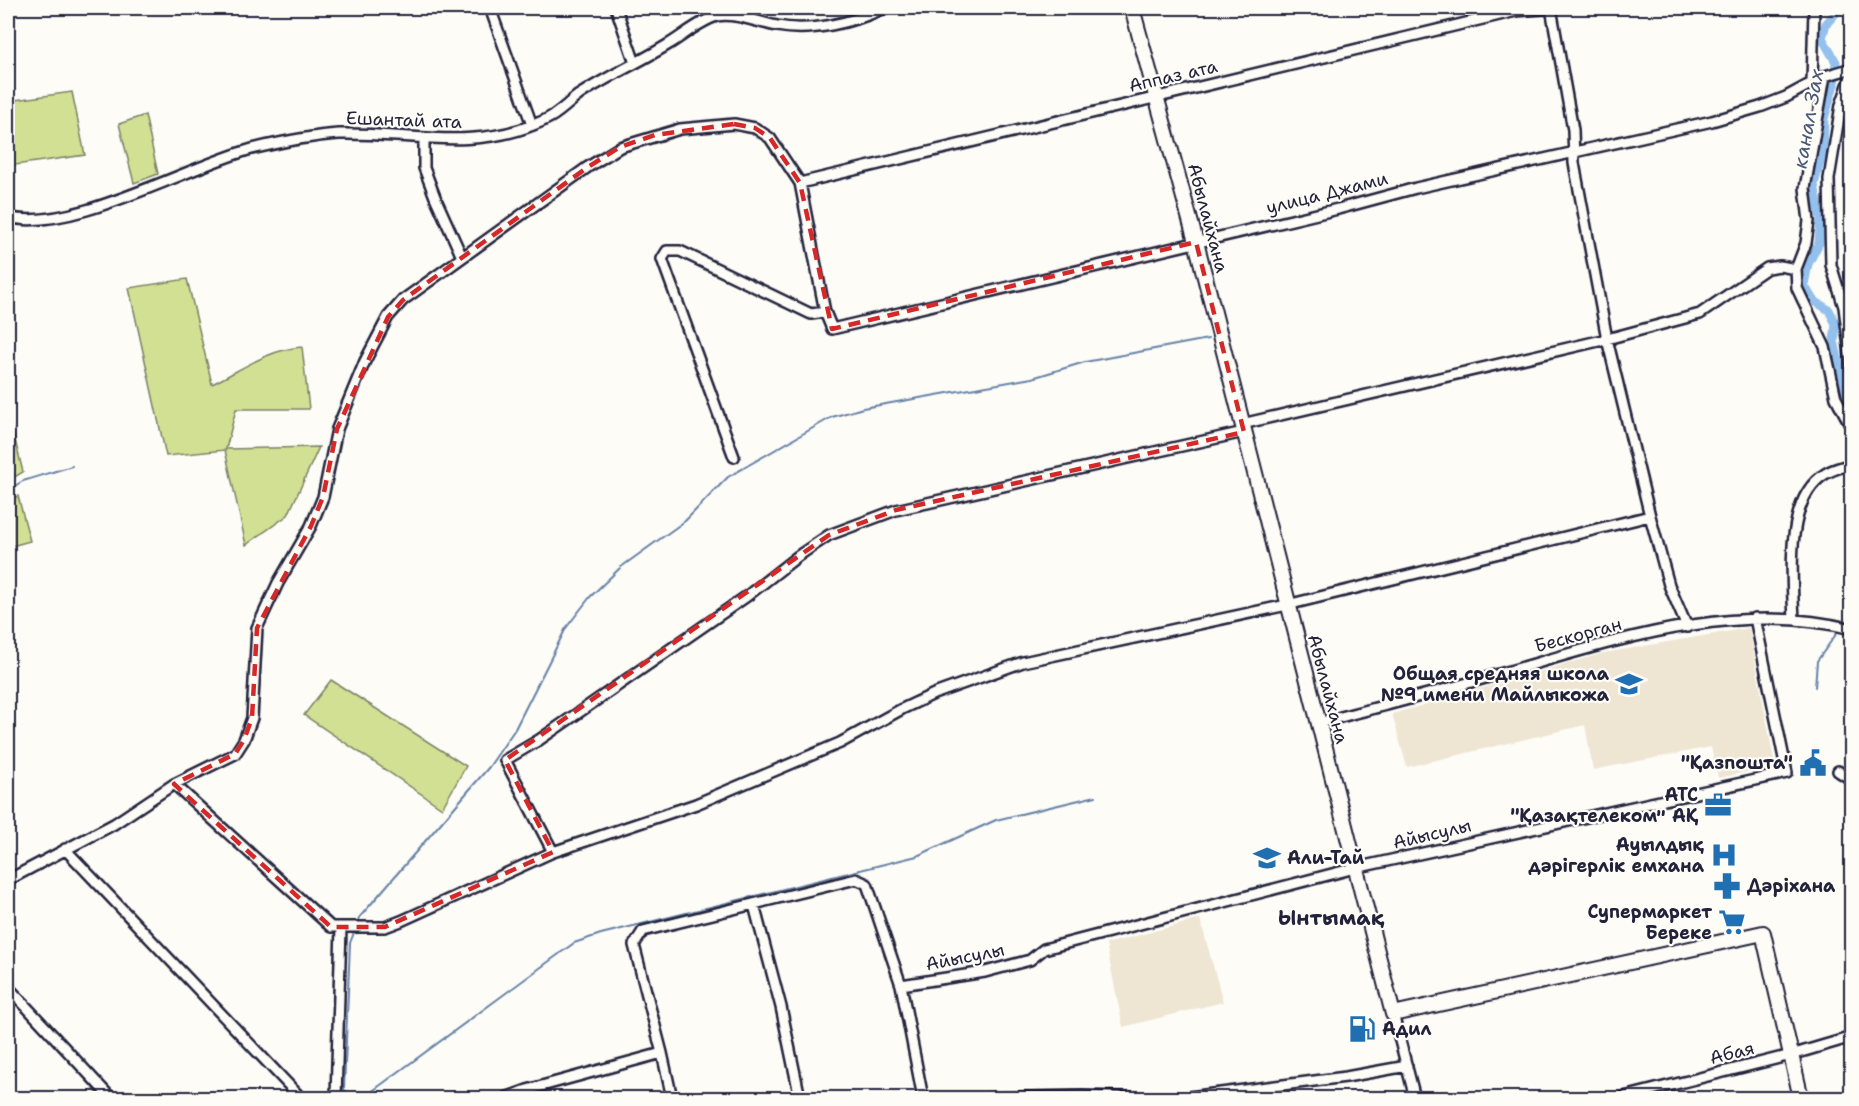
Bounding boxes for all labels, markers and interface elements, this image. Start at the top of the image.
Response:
street label: Аппаз ата [1126,54,1220,98]
water label: канал Зах [1787,67,1830,170]
street label: Ешантай ата [346,106,462,134]
street label: Абылайхана [1182,161,1234,275]
street label: улица Джами [1264,166,1391,220]
street label: Бескорган [1532,612,1624,658]
street label: Абылайхана [1302,632,1354,746]
place label: Общая средняя школа №9 имени Майлыкожа [1381,662,1610,707]
school or university icon: Общая средняя школа №9 имени Майлыкожа [1614,669,1644,699]
public building icon: "Қазпошта" [1798,748,1828,778]
place label: "Қазпошта" [1681,751,1793,775]
place label: АТС "Қазақтелеком" АҚ [1510,783,1699,828]
office icon: АТС "Қазақтелеком" АҚ [1703,790,1733,820]
street label: Айысулы [1390,813,1474,855]
place label: Ауылдық дәрігерлік емхана [1528,833,1705,878]
hospital icon: Ауылдық дәрігерлік емхана [1709,840,1739,870]
school or university icon: Али-Тай [1252,843,1282,873]
place label: Али-Тай [1287,846,1365,870]
pharmacy icon: Дәріхана [1712,871,1742,901]
place label: Дәріхана [1747,874,1836,898]
place label: Супермаркет Береке [1588,900,1712,945]
district label: Ынтымақ [1278,904,1385,932]
supermarket icon: Супермаркет Береке [1717,907,1747,937]
street label: Айысулы [924,938,1006,976]
fuel station icon: Адил [1347,1014,1377,1044]
place label: Адил [1382,1017,1432,1041]
street label: Абая [1707,1036,1757,1070]

